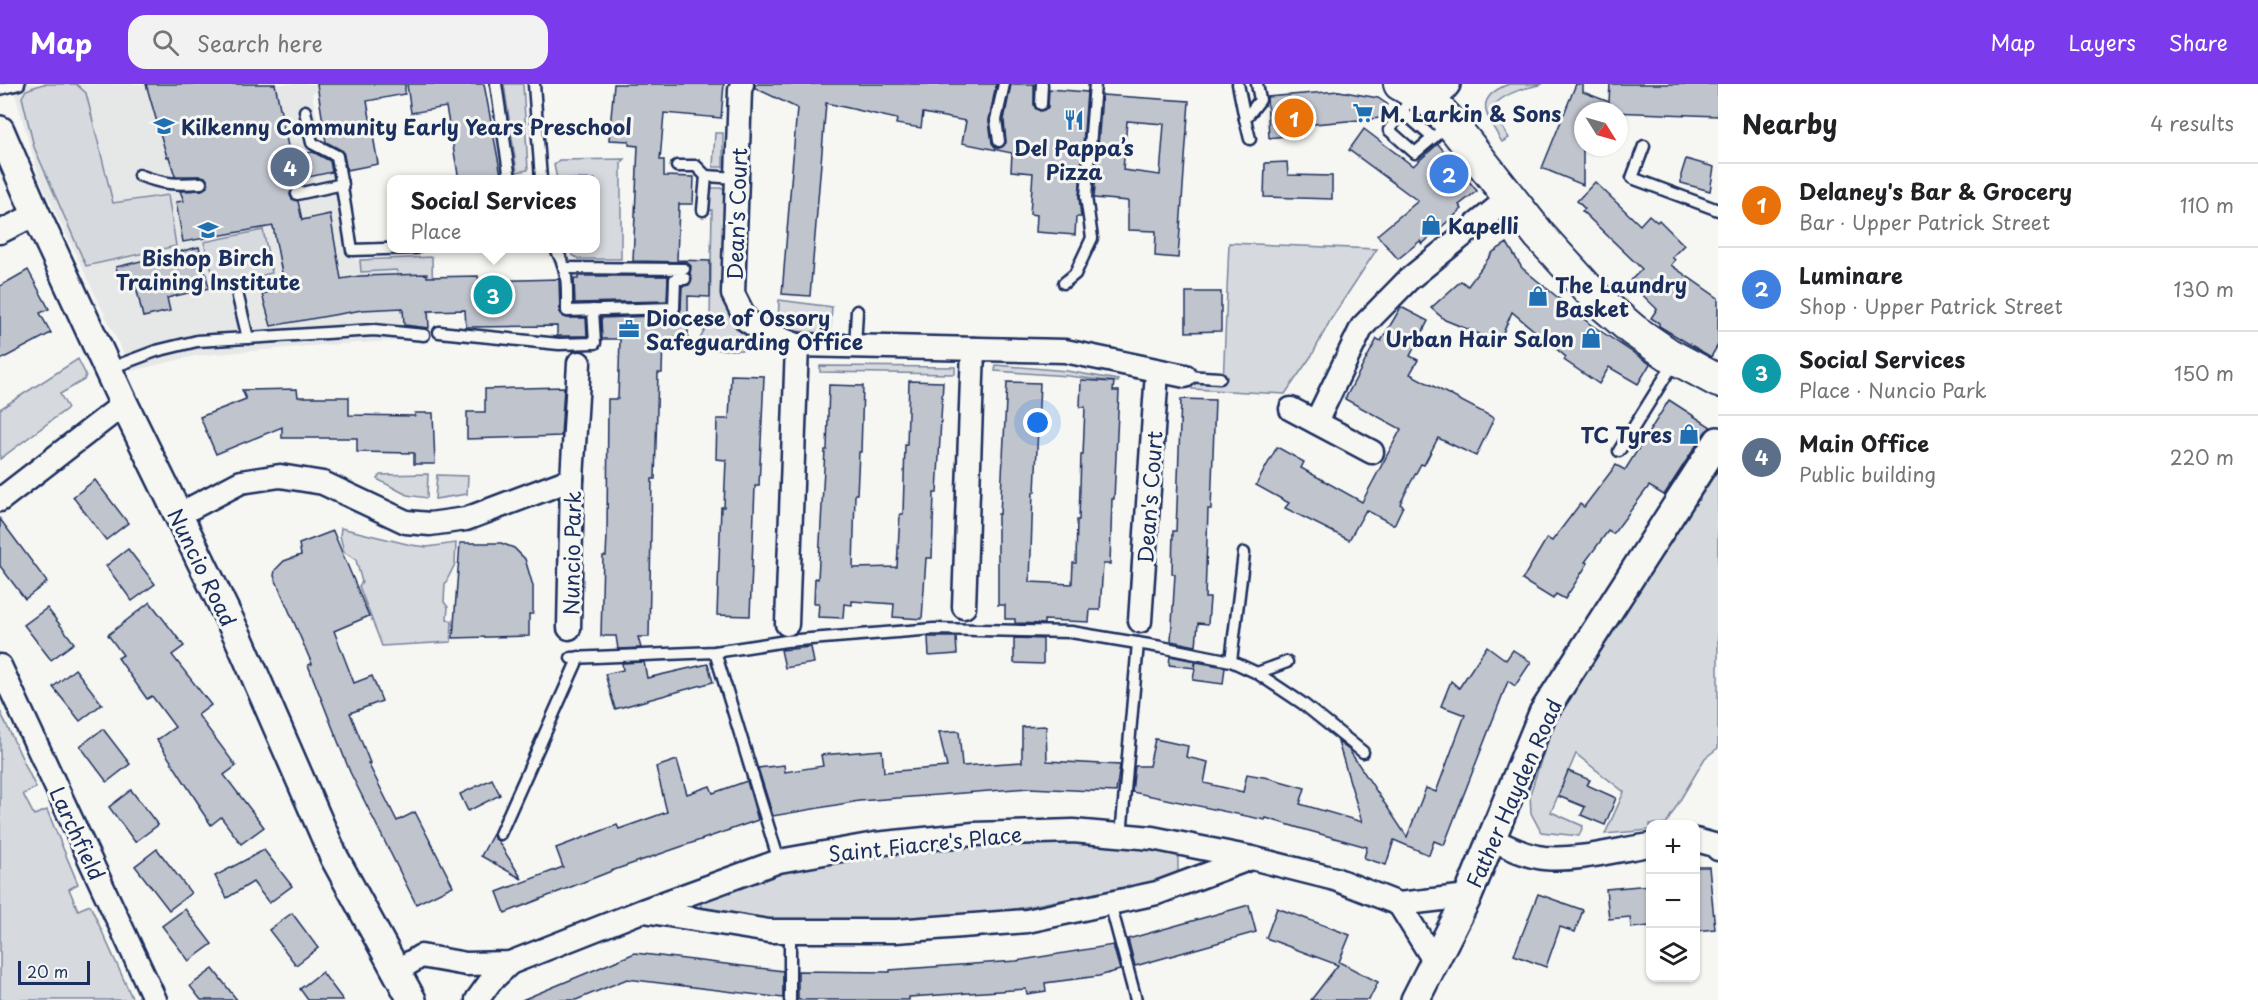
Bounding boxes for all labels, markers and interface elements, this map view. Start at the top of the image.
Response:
search box [128,15,548,69]
text: Map [30,21,92,64]
icon: search [149,26,182,59]
text: Search here [197,26,323,59]
text: Map [1991,26,2035,58]
text: Layers [2068,26,2136,58]
text: Share [2169,26,2228,58]
pin: 1 [1274,96,1314,141]
place label: M. Larkin & Sons [1380,97,1561,129]
supermarket icon: M. Larkin & Sons [1351,101,1375,125]
north arrow [1574,102,1628,156]
text: Nearby [1742,104,1837,143]
restaurant icon: Del Pappa’s Pizza [1062,108,1086,132]
text: 4 results [2150,108,2234,138]
place label: Kilkenny Community Early Years Preschool [181,110,632,142]
school or university icon: Kilkenny Community Early Years Preschool [152,114,176,138]
place label: Del Pappa’s Pizza [1014,131,1134,187]
pin: 4 [270,144,310,190]
street label: Dean's Court [718,147,754,281]
pin: 2 [1430,152,1468,196]
text: Delaney's Bar & Grocery [1799,174,2072,207]
popup [387,175,600,253]
text: Social Services [410,183,577,216]
text: 1 [1757,190,1766,220]
text: 110 m [2180,190,2234,220]
text: Bar · Upper Patrick Street [1799,207,2050,237]
place label: Kapelli [1448,209,1519,241]
shop icon: Kapelli [1419,213,1443,237]
text: Place [410,216,461,246]
school or university icon: Bishop Birch Training Institute [196,218,220,242]
place label: Bishop Birch Training Institute [116,241,300,297]
text: Luminare [1799,258,1903,291]
place label: The Laundry Basket [1555,268,1687,324]
pin: 3 [474,272,512,318]
text: 2 [1754,274,1769,304]
text: 130 m [2174,274,2234,304]
shop icon: The Laundry Basket [1526,284,1550,308]
text: Shop · Upper Patrick Street [1799,291,2063,321]
place label: Diocese of Ossory Safeguarding Office [646,301,863,357]
office icon: Diocese of Ossory Safeguarding Office [617,317,641,341]
place label: Urban Hair Salon [1385,322,1574,354]
shop icon: Urban Hair Salon [1579,326,1603,350]
text: Social Services [1799,342,1965,375]
text: 3 [1755,358,1768,388]
text: 150 m [2174,358,2234,388]
text: Place · Nuncio Park [1799,375,1987,405]
your location [1023,408,1052,437]
place label: TC Tyres [1580,418,1672,450]
shop icon: TC Tyres [1677,422,1701,446]
text: Main Office [1799,426,1929,459]
street label: Dean's Court [1128,430,1170,564]
text: 4 [1755,442,1768,472]
text: 220 m [2170,442,2234,472]
text: Public building [1799,459,1936,489]
street label: Nuncio Park [554,490,588,615]
street label: Nuncio Road [161,502,245,632]
street label: Father Hayden Road [1457,693,1569,893]
street label: Larchfield [42,781,114,885]
street label: Saint Fiacre's Place [827,817,1023,869]
map controls [1646,820,1700,982]
button: + [1646,820,1700,874]
button: − [1646,874,1700,928]
button: layers [1646,928,1700,982]
scale bar [18,958,90,986]
text: 20 m [27,959,68,983]

